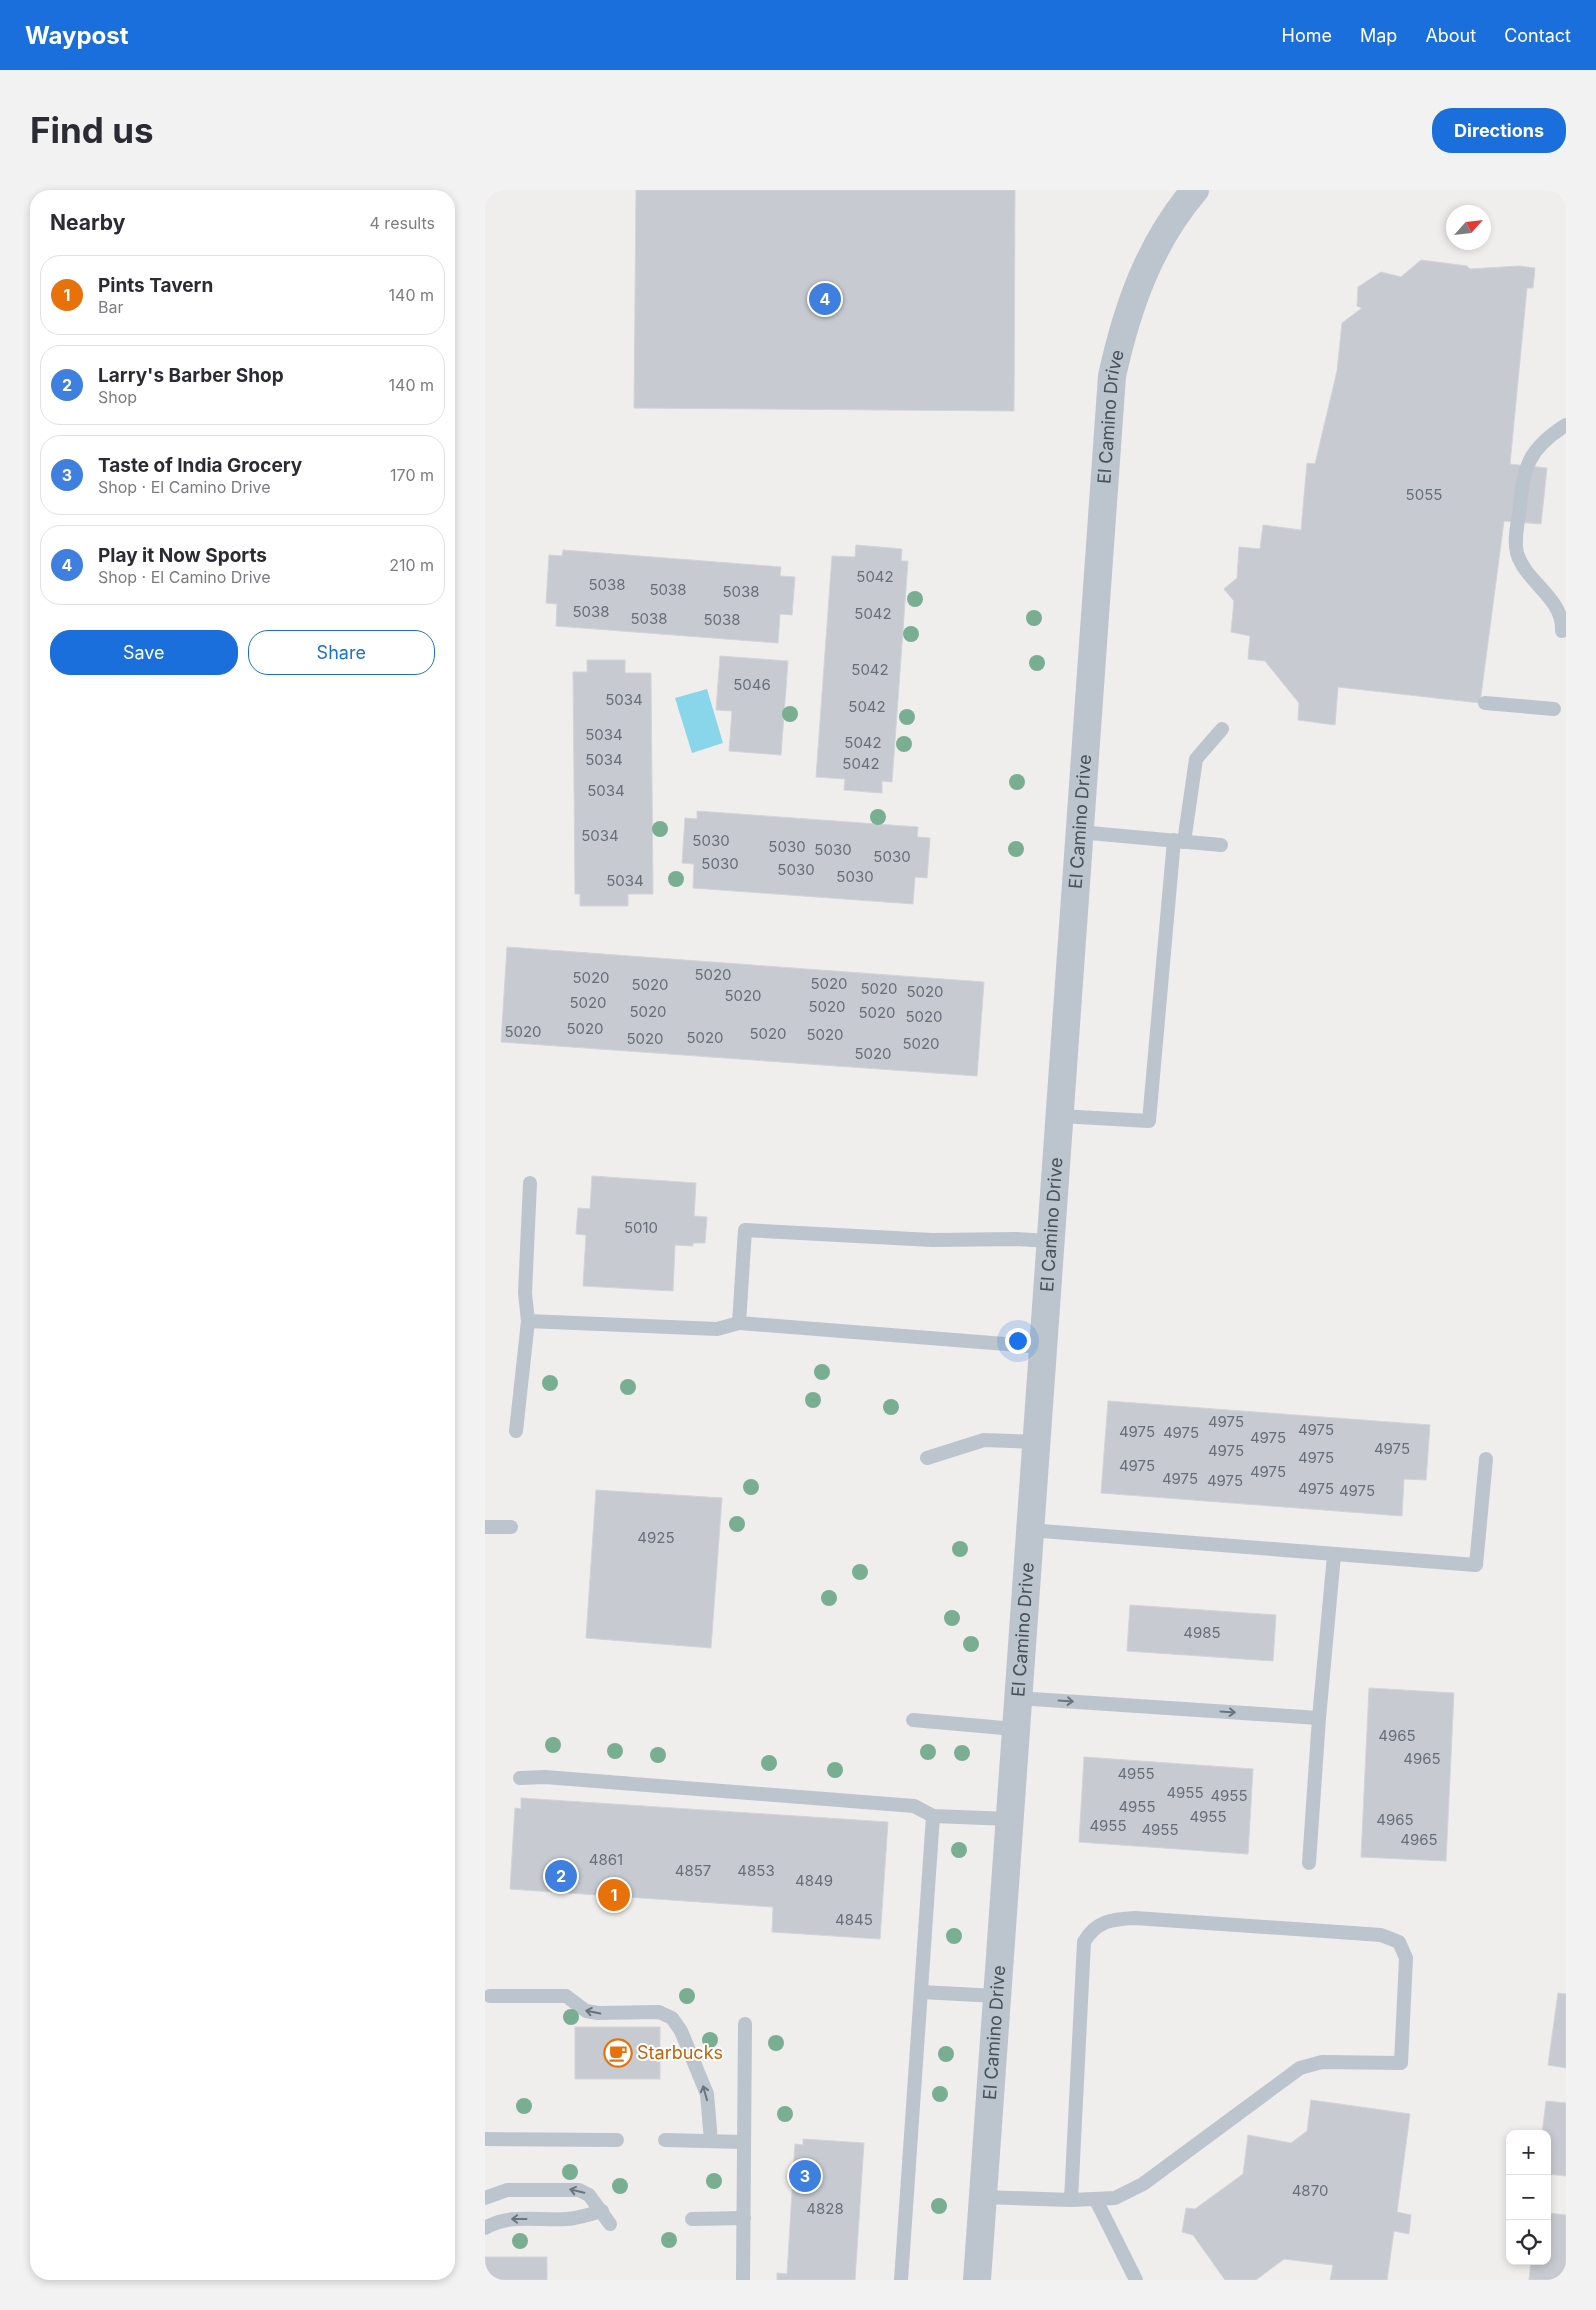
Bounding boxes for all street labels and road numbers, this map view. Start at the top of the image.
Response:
street label: El Camino Drive [1093,347,1128,485]
street label: El Camino Drive [1065,754,1095,890]
street label: El Camino Drive [1036,1157,1067,1293]
street label: El Camino Drive [1007,1562,1038,1698]
street label: El Camino Drive [979,1965,1009,2101]

